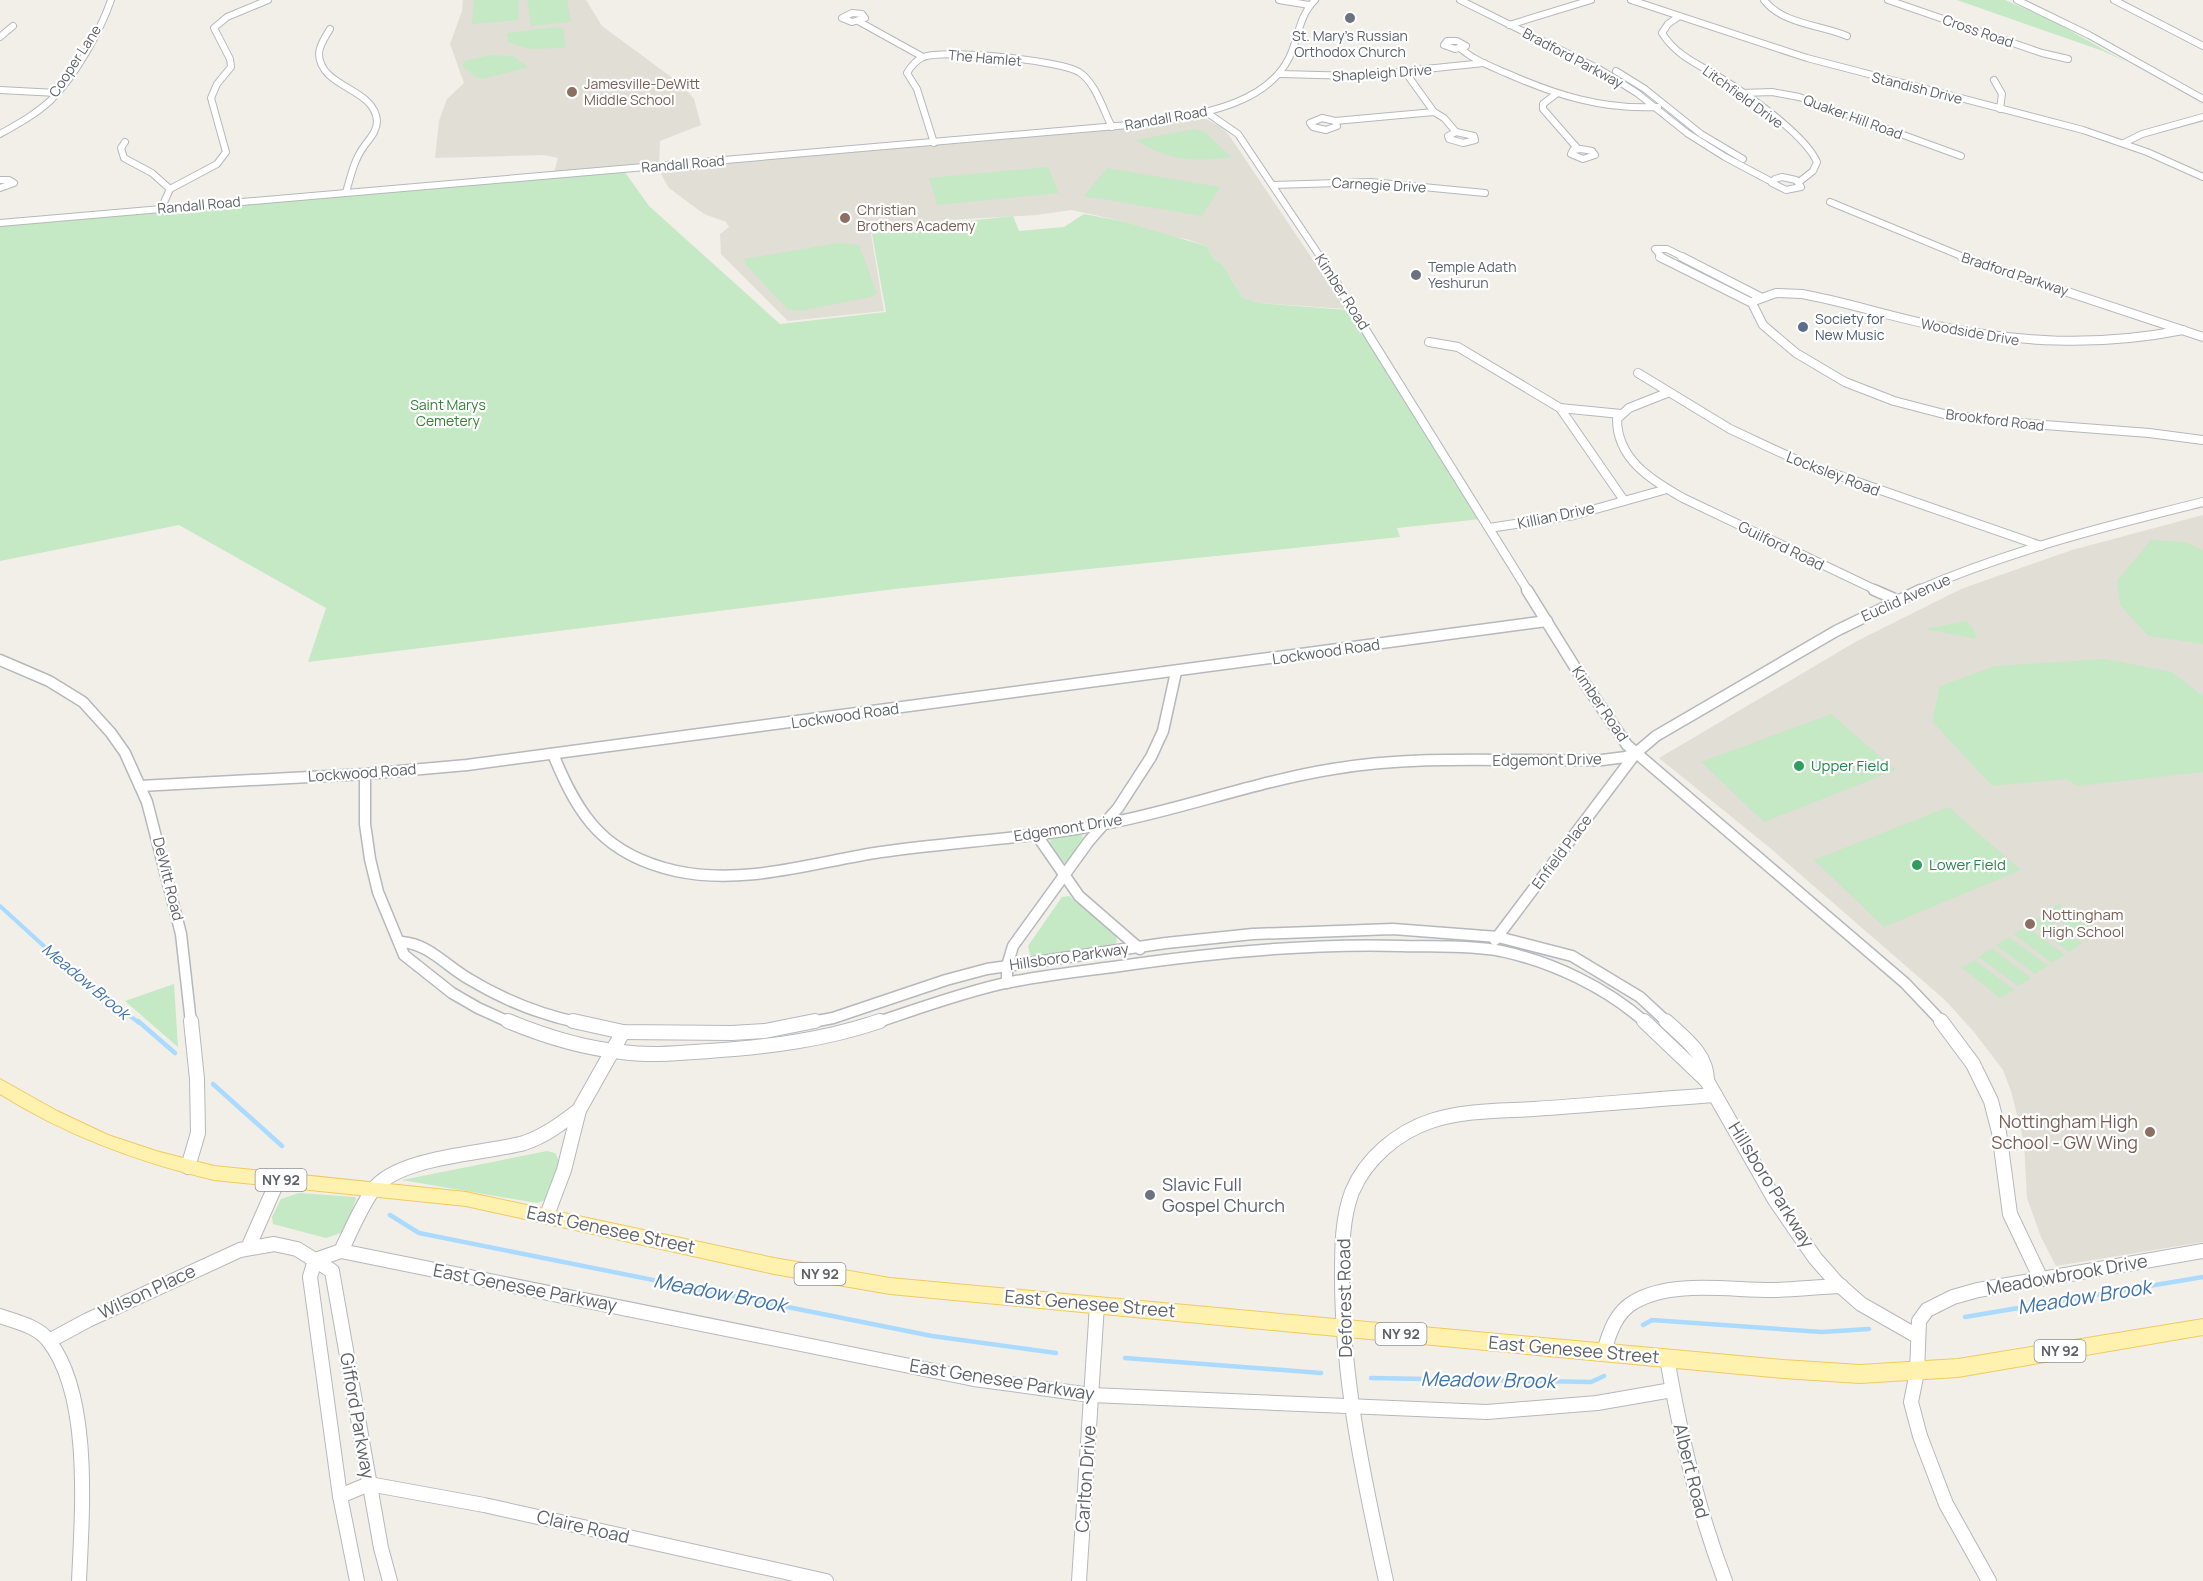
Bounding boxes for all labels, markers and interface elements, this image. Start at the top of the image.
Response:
street label: Cross Road [1940,10,2016,52]
marker: St. Mary's Russian Orthodox Church [1343,11,1357,25]
street label: Cooper Lane [44,21,105,100]
street label: Bradford Parkway [1520,23,1627,92]
place label: St. Mary's Russian Orthodox Church [1292,26,1408,61]
street label: The Hamlet [947,45,1023,70]
street label: Shapleigh Drive [1331,60,1432,85]
street label: Litchfield Drive [1699,61,1788,132]
street label: Standish Drive [1870,67,1965,108]
place label: Jamesville-DeWitt Middle School [584,74,700,109]
marker: Jamesville-DeWitt Middle School [565,85,579,99]
street label: Quaker Hill Road [1801,90,1905,143]
street label: Randall Road [1123,101,1209,134]
street label: Randall Road [641,150,725,177]
street label: Carnegie Drive [1331,173,1427,196]
street label: Randall Road [157,191,241,218]
place label: Christian Brothers Academy [857,200,976,235]
marker: Christian Brothers Academy [838,211,852,225]
street label: Bradford Parkway [1959,247,2072,300]
street label: Kimber Road [1310,250,1375,334]
place label: Temple Adath Yeshurun [1428,257,1516,292]
marker: Temple Adath Yeshurun [1409,268,1423,282]
place label: Society for New Music [1815,309,1885,344]
street label: Woodside Drive [1919,313,2021,350]
marker: Society for New Music [1796,320,1810,334]
park label: Saint Marys Cemetery [410,395,486,430]
street label: Brookford Road [1945,404,2045,435]
street label: Locksley Road [1783,446,1883,501]
street label: Killian Drive [1515,497,1597,534]
street label: Guilford Road [1735,516,1828,575]
street label: Euclid Avenue [1858,568,1954,627]
street label: Lockwood Road [1271,634,1381,669]
street label: Kimber Road [1567,662,1633,746]
street label: Lockwood Road [790,698,900,733]
street label: Edgemont Drive [1492,748,1602,771]
place label: Upper Field [1811,755,1889,776]
street label: Lockwood Road [307,758,417,787]
marker: Upper Field [1792,759,1806,773]
street label: Edgemont Drive [1012,809,1124,846]
street label: Enfield Place [1527,810,1597,893]
street label: DeWitt Road [148,835,189,923]
place label: Lower Field [1929,854,2006,875]
marker: Lower Field [1910,858,1924,872]
place label: Nottingham High School [2042,904,2124,942]
marker: Nottingham High School [2023,917,2037,931]
water label: Meadow Brook [38,938,136,1025]
street label: Hillsboro Parkway [1008,938,1130,975]
place label: Nottingham High School - GW Wing [1991,1109,2138,1154]
street label: Hillsboro Parkway [1723,1117,1821,1252]
marker: Nottingham High School - GW Wing [2143,1125,2157,1139]
road number: NY 92 [256,1169,306,1191]
place label: Slavic Full Gospel Church [1162,1172,1285,1217]
marker: Slavic Full Gospel Church [1143,1188,1157,1202]
street label: East Genesee Street [525,1199,698,1259]
street label: Deforest Road [1331,1238,1357,1358]
street label: Meadowbrook Drive [1984,1248,2149,1300]
street label: East Genesee Parkway [431,1257,620,1317]
street label: Wilson Place [94,1258,199,1324]
road number: NY 92 [794,1263,846,1285]
water label: Meadow Brook [651,1266,792,1319]
water label: Meadow Brook [2015,1272,2156,1320]
street label: East Genesee Street [1004,1284,1177,1322]
road number: NY 92 [1376,1323,1426,1345]
street label: East Genesee Street [1488,1330,1661,1368]
road number: NY 92 [2034,1340,2086,1362]
street label: Gifford Parkway [335,1351,381,1481]
street label: East Genesee Parkway [908,1353,1097,1406]
water label: Meadow Brook [1420,1365,1559,1394]
street label: Albert Road [1669,1421,1715,1521]
street label: Carlton Drive [1069,1424,1101,1533]
street label: Claire Road [535,1504,632,1548]

